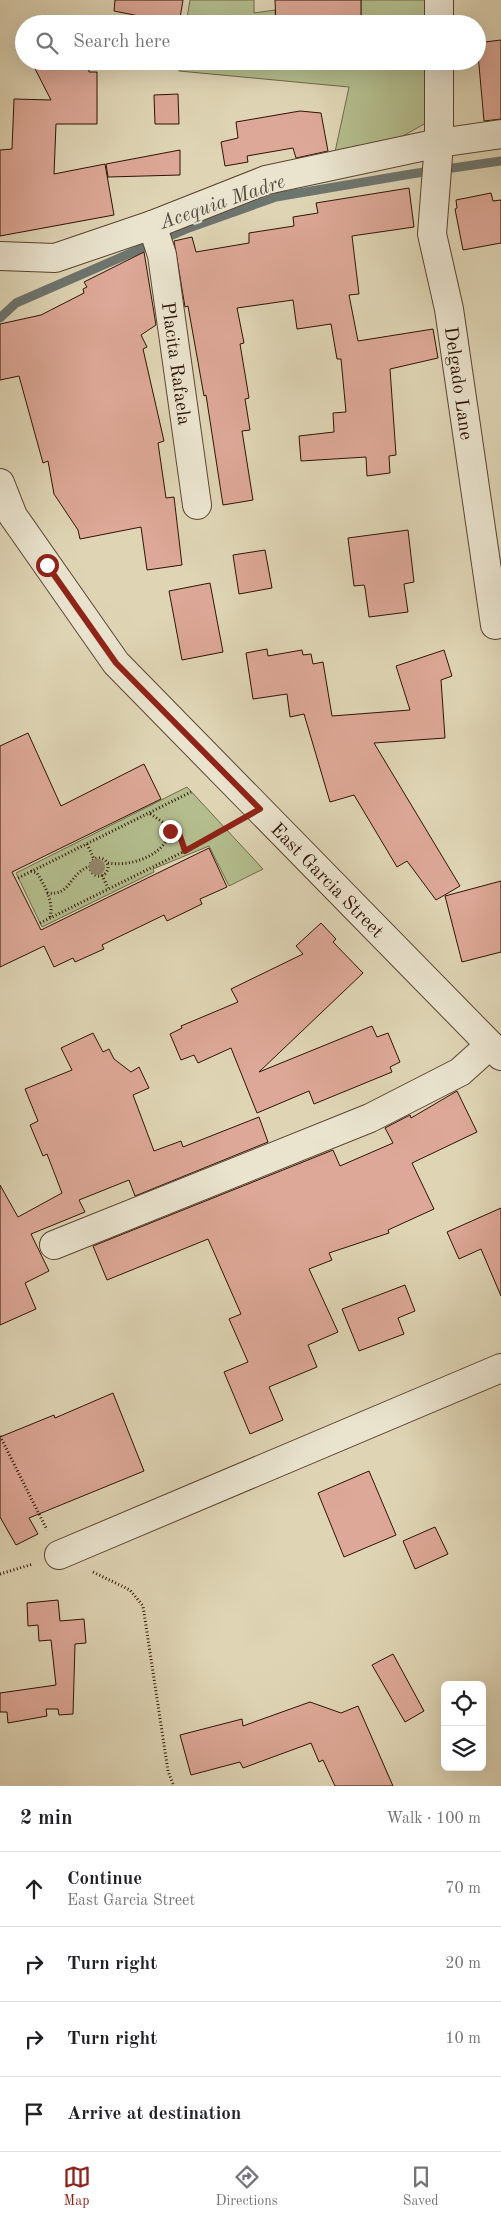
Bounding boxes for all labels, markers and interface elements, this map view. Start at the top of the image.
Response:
search box [15,15,486,70]
icon: search [33,29,61,57]
text: Search here [73,33,170,52]
water label: Acequia Madre [156,172,288,234]
street label: Placita Rafaela [157,301,193,427]
street label: Delgado Lane [440,326,475,441]
route start [36,554,59,577]
route end [159,820,182,843]
street label: East Garcia Street [266,820,386,942]
map controls [441,1681,486,1771]
button: locate [441,1681,486,1726]
button: layers [441,1726,486,1771]
text: 2 min [20,1808,73,1829]
text: Walk · 100 m [386,1811,481,1827]
text: Continue [67,1870,142,1889]
icon: ahead [20,1875,48,1903]
text: 70 m [445,1881,481,1897]
text: East Garcia Street [67,1893,195,1909]
icon: right [20,1950,48,1978]
text: Turn right [67,1955,157,1974]
text: 20 m [445,1956,481,1972]
icon: right [20,2025,48,2053]
text: Turn right [67,2030,157,2049]
text: 10 m [445,2031,481,2047]
icon: arrive [20,2100,48,2128]
text: Arrive at destination [67,2105,241,2124]
tab: Map [63,2163,91,2210]
tab: Directions [216,2163,278,2210]
tab: Saved [403,2163,438,2210]

